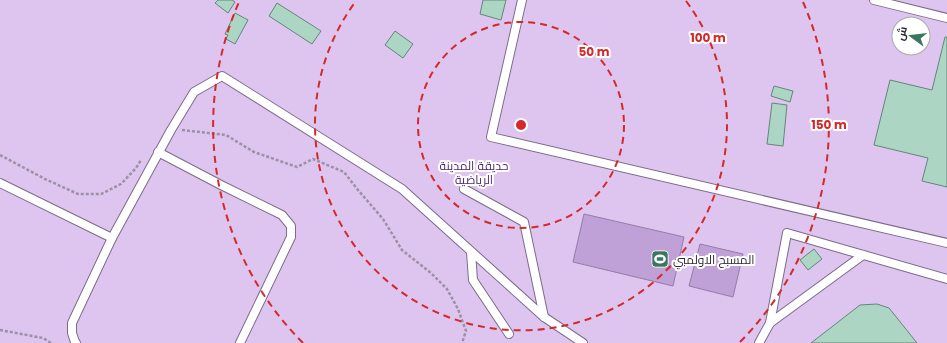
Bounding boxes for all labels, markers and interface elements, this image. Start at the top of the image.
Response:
north arrow [891,16,931,56]
text: ش [892,25,911,42]
text: 100 m [690,29,726,46]
text: 50 m [579,43,610,60]
text: 150 m [811,116,847,133]
centre of rings [514,118,528,132]
park label: حديقة المدينة الرياضية [440,157,508,188]
sports icon: المسبح الاولمبي [650,249,670,269]
place label: المسبح الاولمبي [673,251,754,270]

